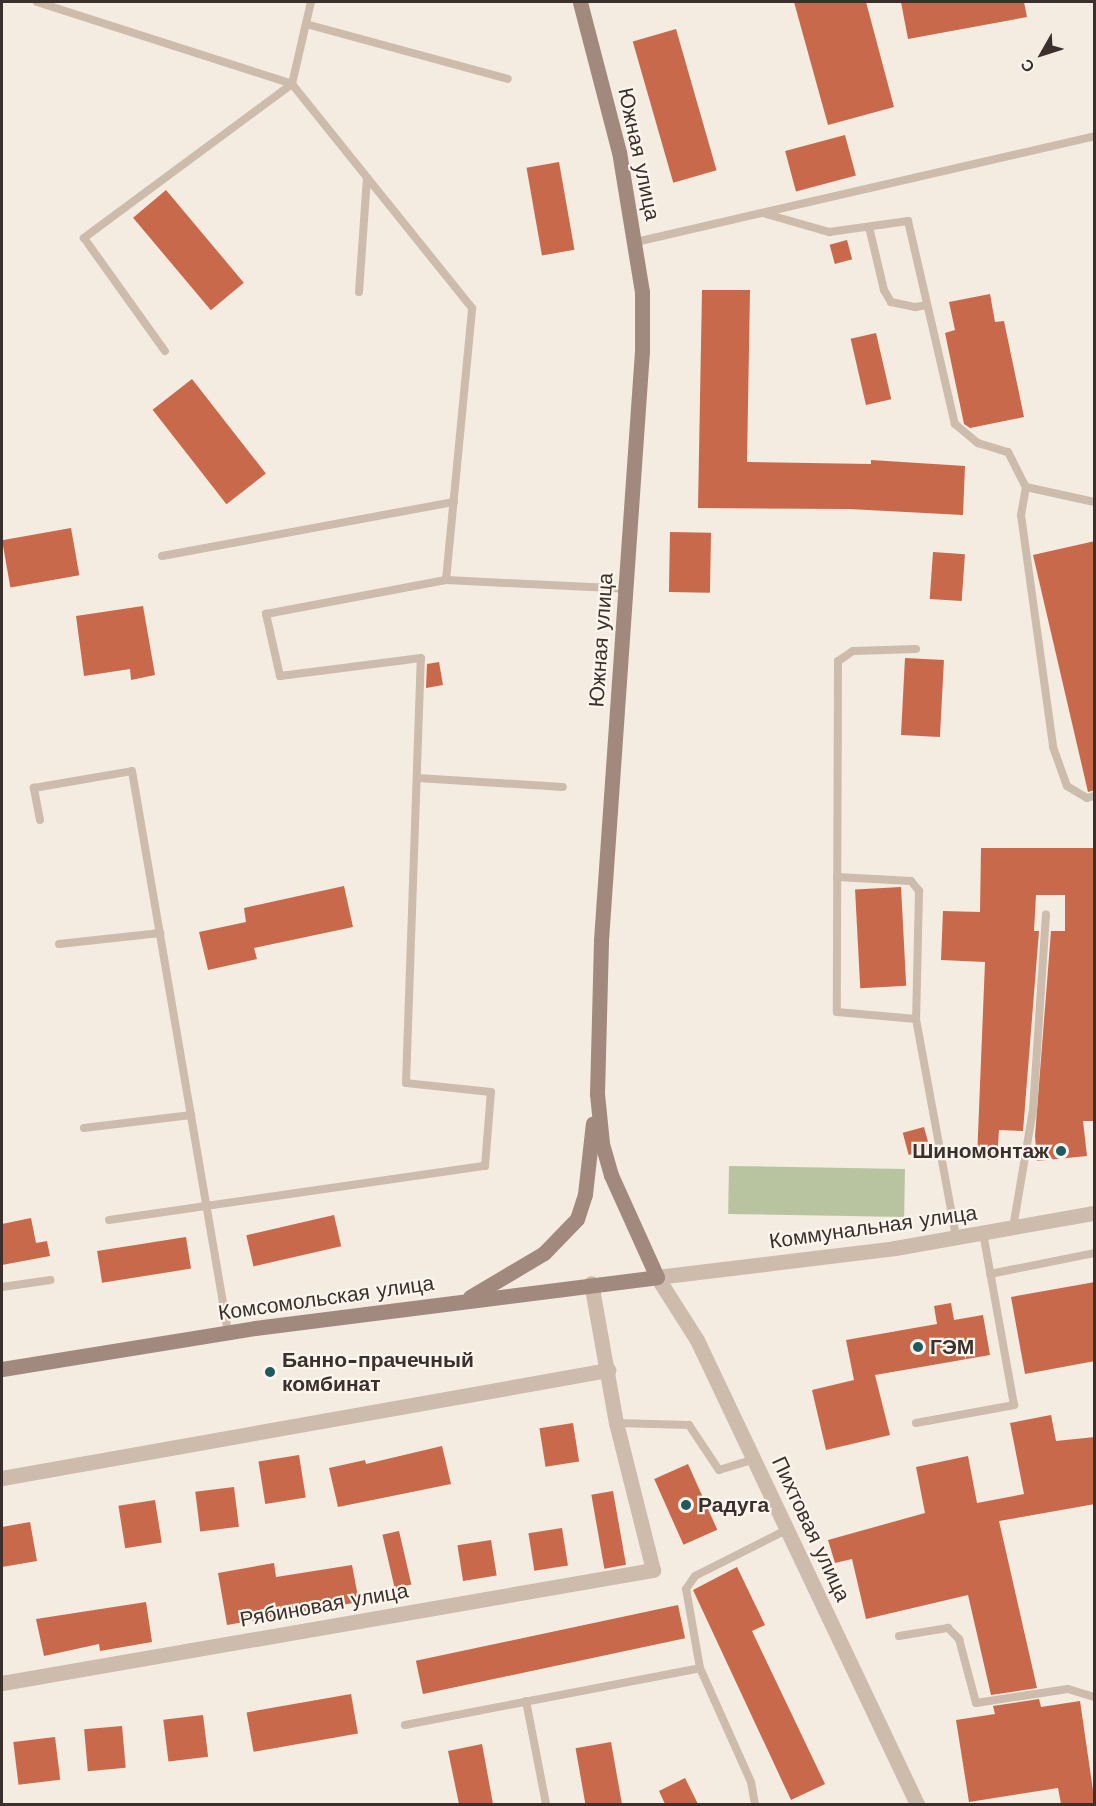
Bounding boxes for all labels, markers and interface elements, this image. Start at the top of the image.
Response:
north arrow [1012,24,1072,84]
text: С [1017,55,1039,76]
street label: Южная улица [613,85,665,223]
street label: Южная улица [584,572,618,708]
place label: Шиномонтаж [912,1138,1049,1164]
marker: Шиномонтаж [1054,1144,1068,1158]
street label: Коммунальная улица [767,1200,979,1254]
street label: Комсомольская улица [216,1270,436,1326]
place label: ГЭМ [930,1334,974,1360]
marker: ГЭМ [911,1340,925,1354]
place label: Банно-прачечный комбинат [282,1347,474,1397]
marker: Банно-прачечный комбинат [263,1365,277,1379]
street label: Пихтовая улица [766,1453,856,1605]
place label: Радуга [698,1492,769,1518]
marker: Радуга [679,1498,693,1512]
street label: Рябиновая улица [238,1578,410,1632]

